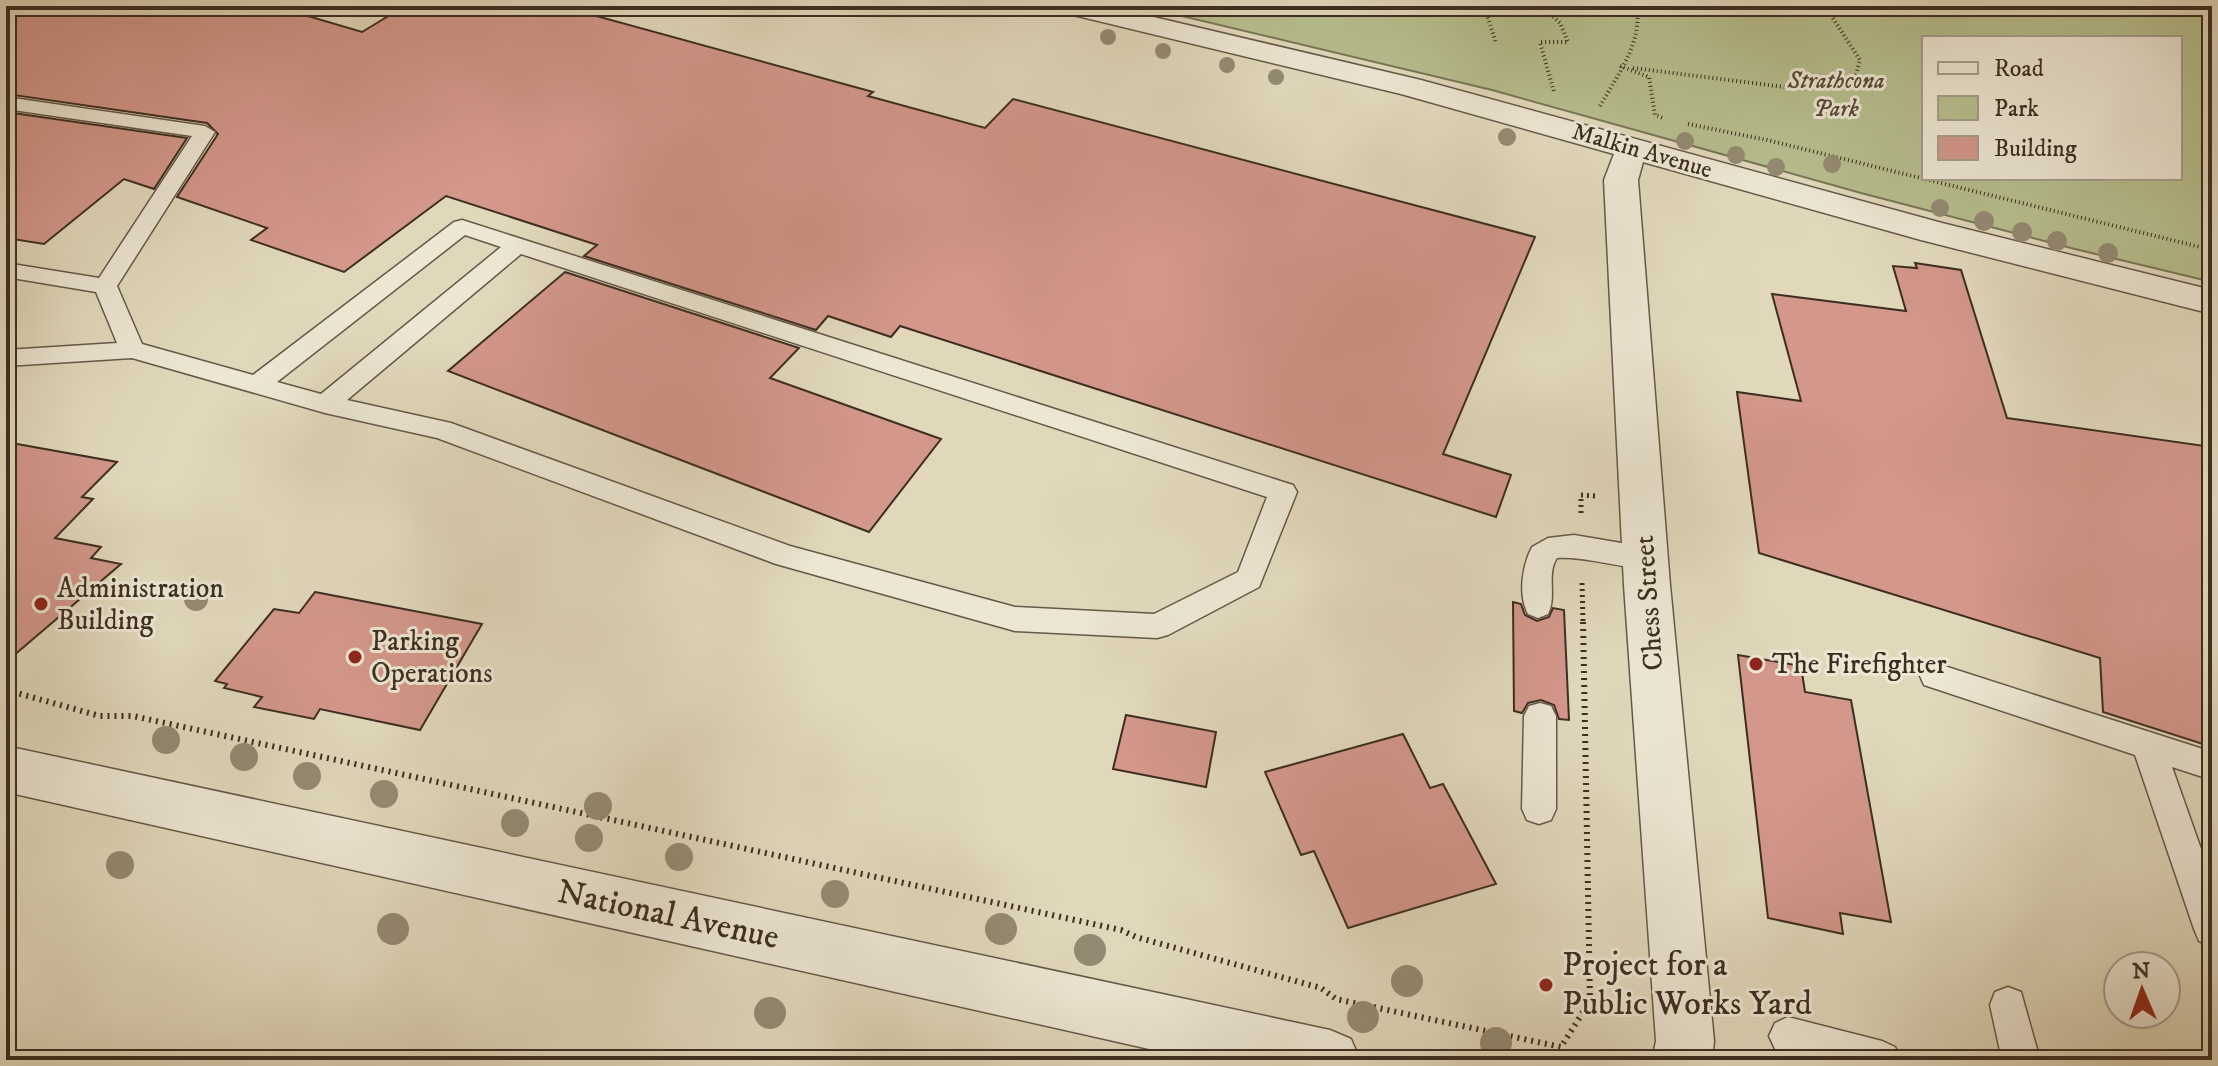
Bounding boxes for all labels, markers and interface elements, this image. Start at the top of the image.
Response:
legend [1922,36,2182,180]
text: Road [1994,54,2044,84]
park label: Strathcona Park [1786,66,1885,124]
text: Park [1994,94,2039,124]
street label: Malkin Avenue [1569,117,1716,185]
text: Building [1994,134,2077,164]
street label: Chess Street [1627,534,1671,672]
place label: Administration Building [57,571,224,638]
marker: Administration Building [32,595,50,613]
place label: Parking Operations [371,624,493,691]
place label: The Firefighter [1772,647,1947,682]
marker: Parking Operations [346,648,364,666]
marker: The Firefighter [1747,655,1765,673]
street label: National Avenue [553,871,783,959]
place label: Project for a Public Works Yard [1562,944,1812,1025]
north arrow [2102,950,2182,1030]
text: N [2132,958,2151,985]
marker: Project for a Public Works Yard [1537,976,1555,994]

